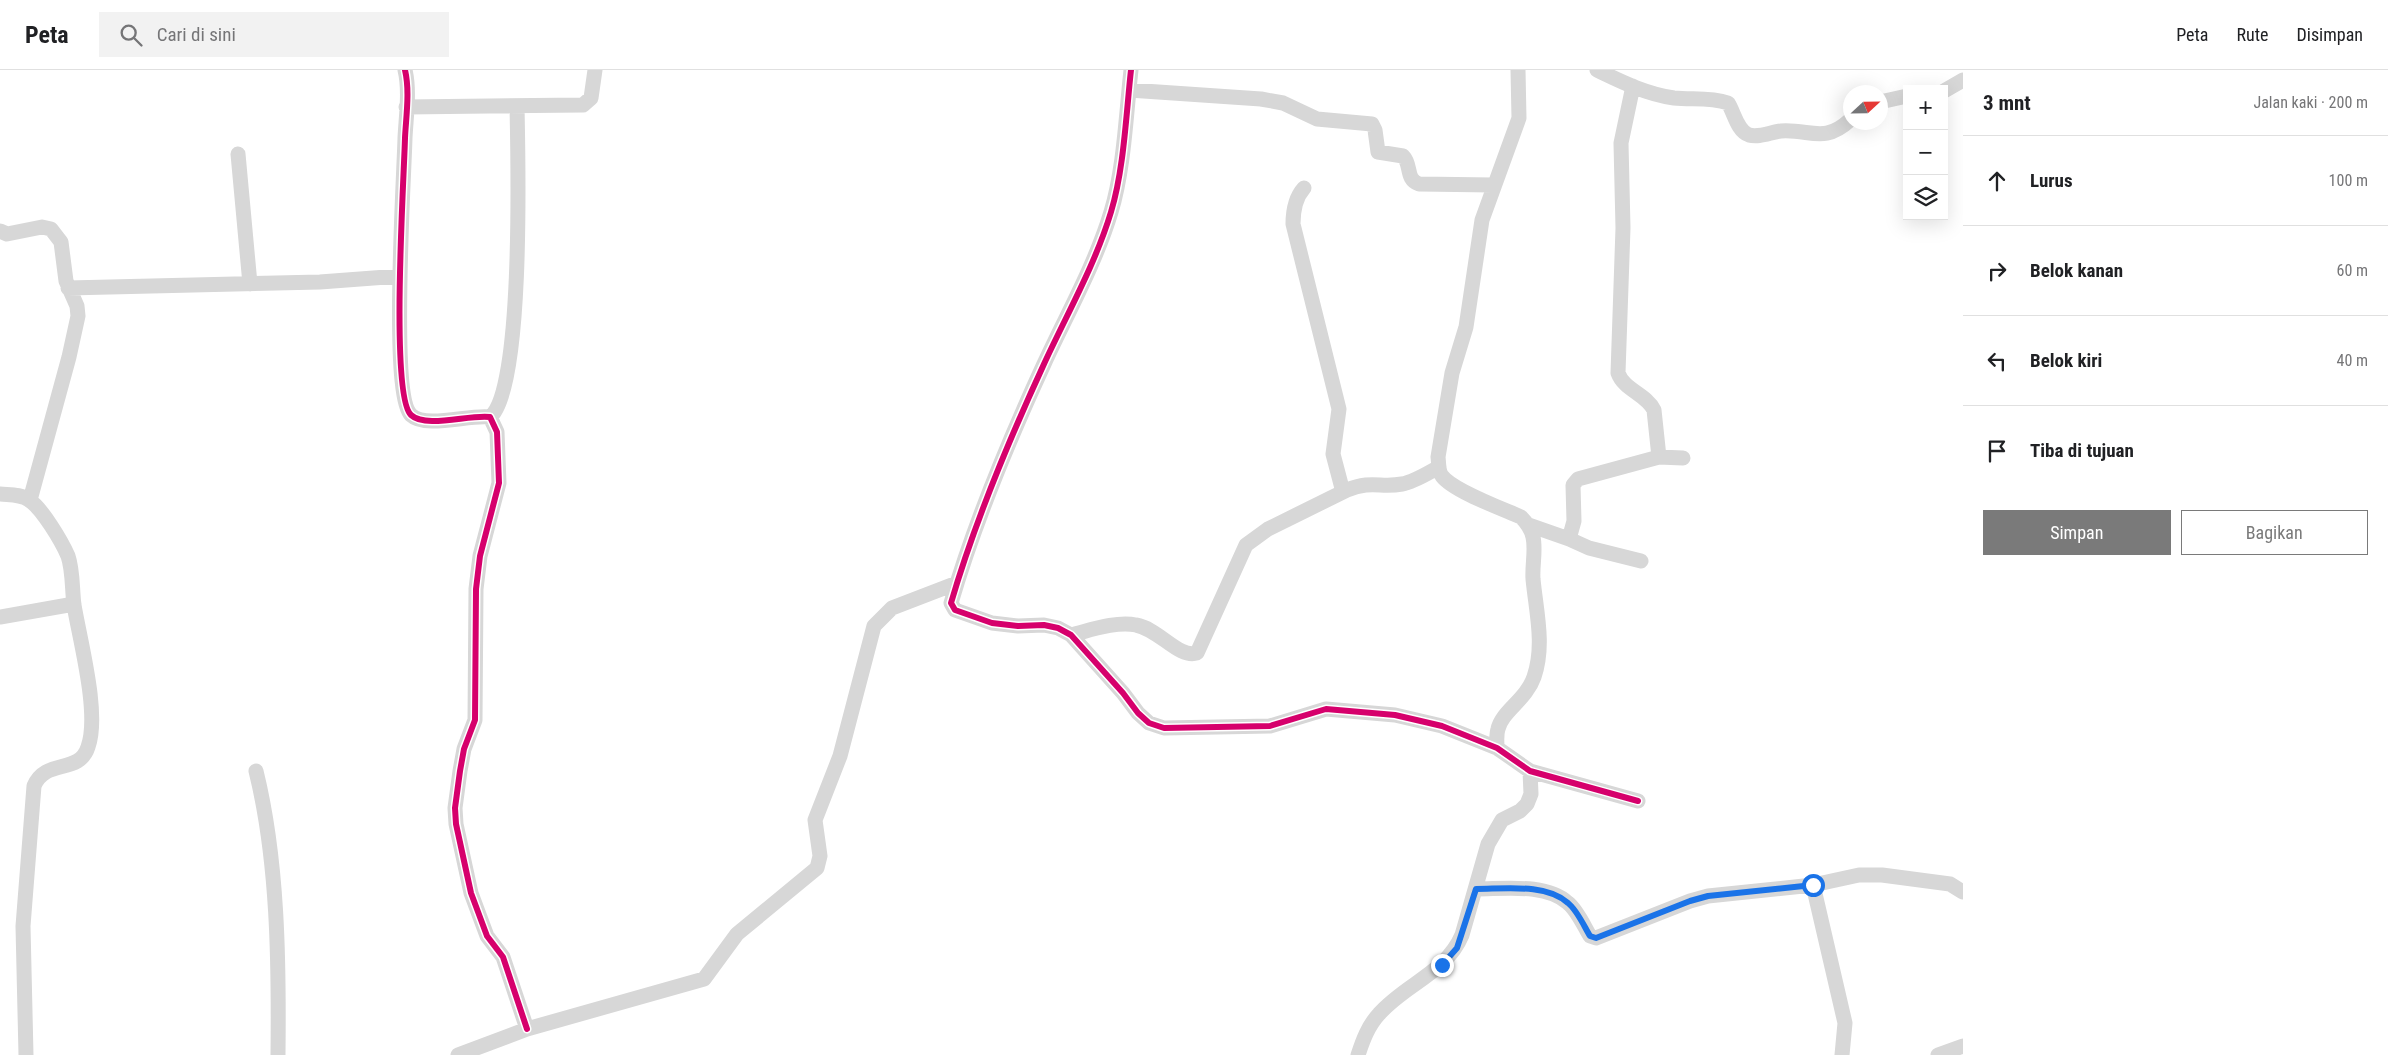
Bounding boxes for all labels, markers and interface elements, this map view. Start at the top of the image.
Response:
search box [99,12,449,57]
text: Peta [25,21,69,49]
icon: search [117,21,145,49]
text: Cari di sini [157,23,236,46]
text: Peta [2176,24,2208,45]
text: Rute [2236,24,2268,45]
text: Disimpan [2296,24,2363,45]
north arrow [1843,85,1888,130]
map controls [1903,85,1948,220]
button: + [1903,85,1948,130]
text: 3 mnt [1983,91,2031,115]
text: Jalan kaki · 200 m [2253,93,2368,112]
button: − [1903,130,1948,175]
icon: ahead [1983,167,2011,195]
text: Lurus [2030,169,2073,192]
text: 100 m [2329,171,2368,190]
button: layers [1903,175,1948,220]
icon: right [1983,257,2011,285]
text: Belok kanan [2030,259,2123,282]
text: 60 m [2336,261,2368,280]
icon: left [1983,347,2011,375]
text: Belok kiri [2030,349,2102,372]
text: 40 m [2336,351,2368,370]
icon: arrive [1983,437,2011,465]
text: Tiba di tujuan [2030,439,2134,462]
button: Simpan [1983,510,2171,555]
button: Bagikan [2181,510,2368,555]
route start [1802,874,1825,897]
route end [1431,954,1454,977]

